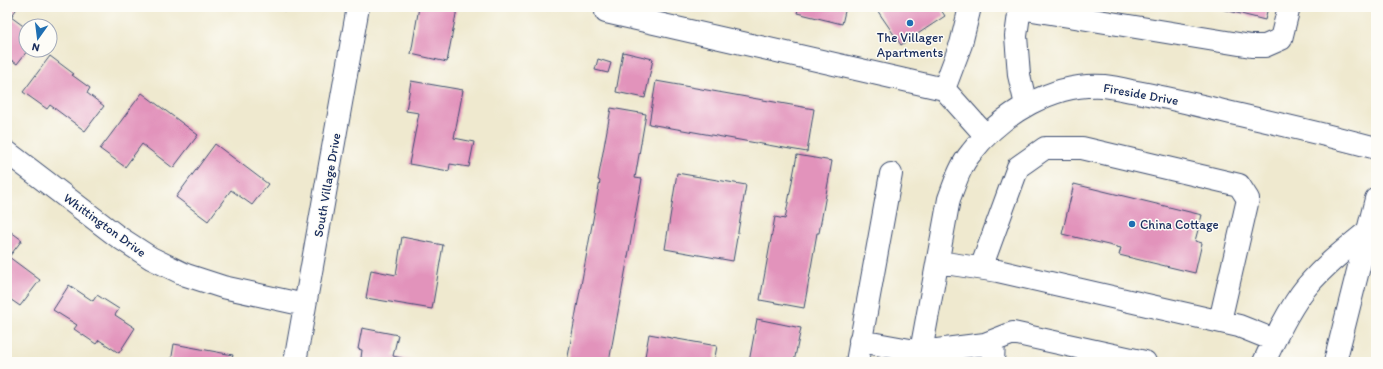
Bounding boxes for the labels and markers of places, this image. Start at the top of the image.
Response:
marker: The Villager Apartments [905,18,915,28]
place label: The Villager Apartments [877,30,943,60]
place label: China Cottage [1140,217,1219,232]
marker: China Cottage [1127,219,1137,229]

